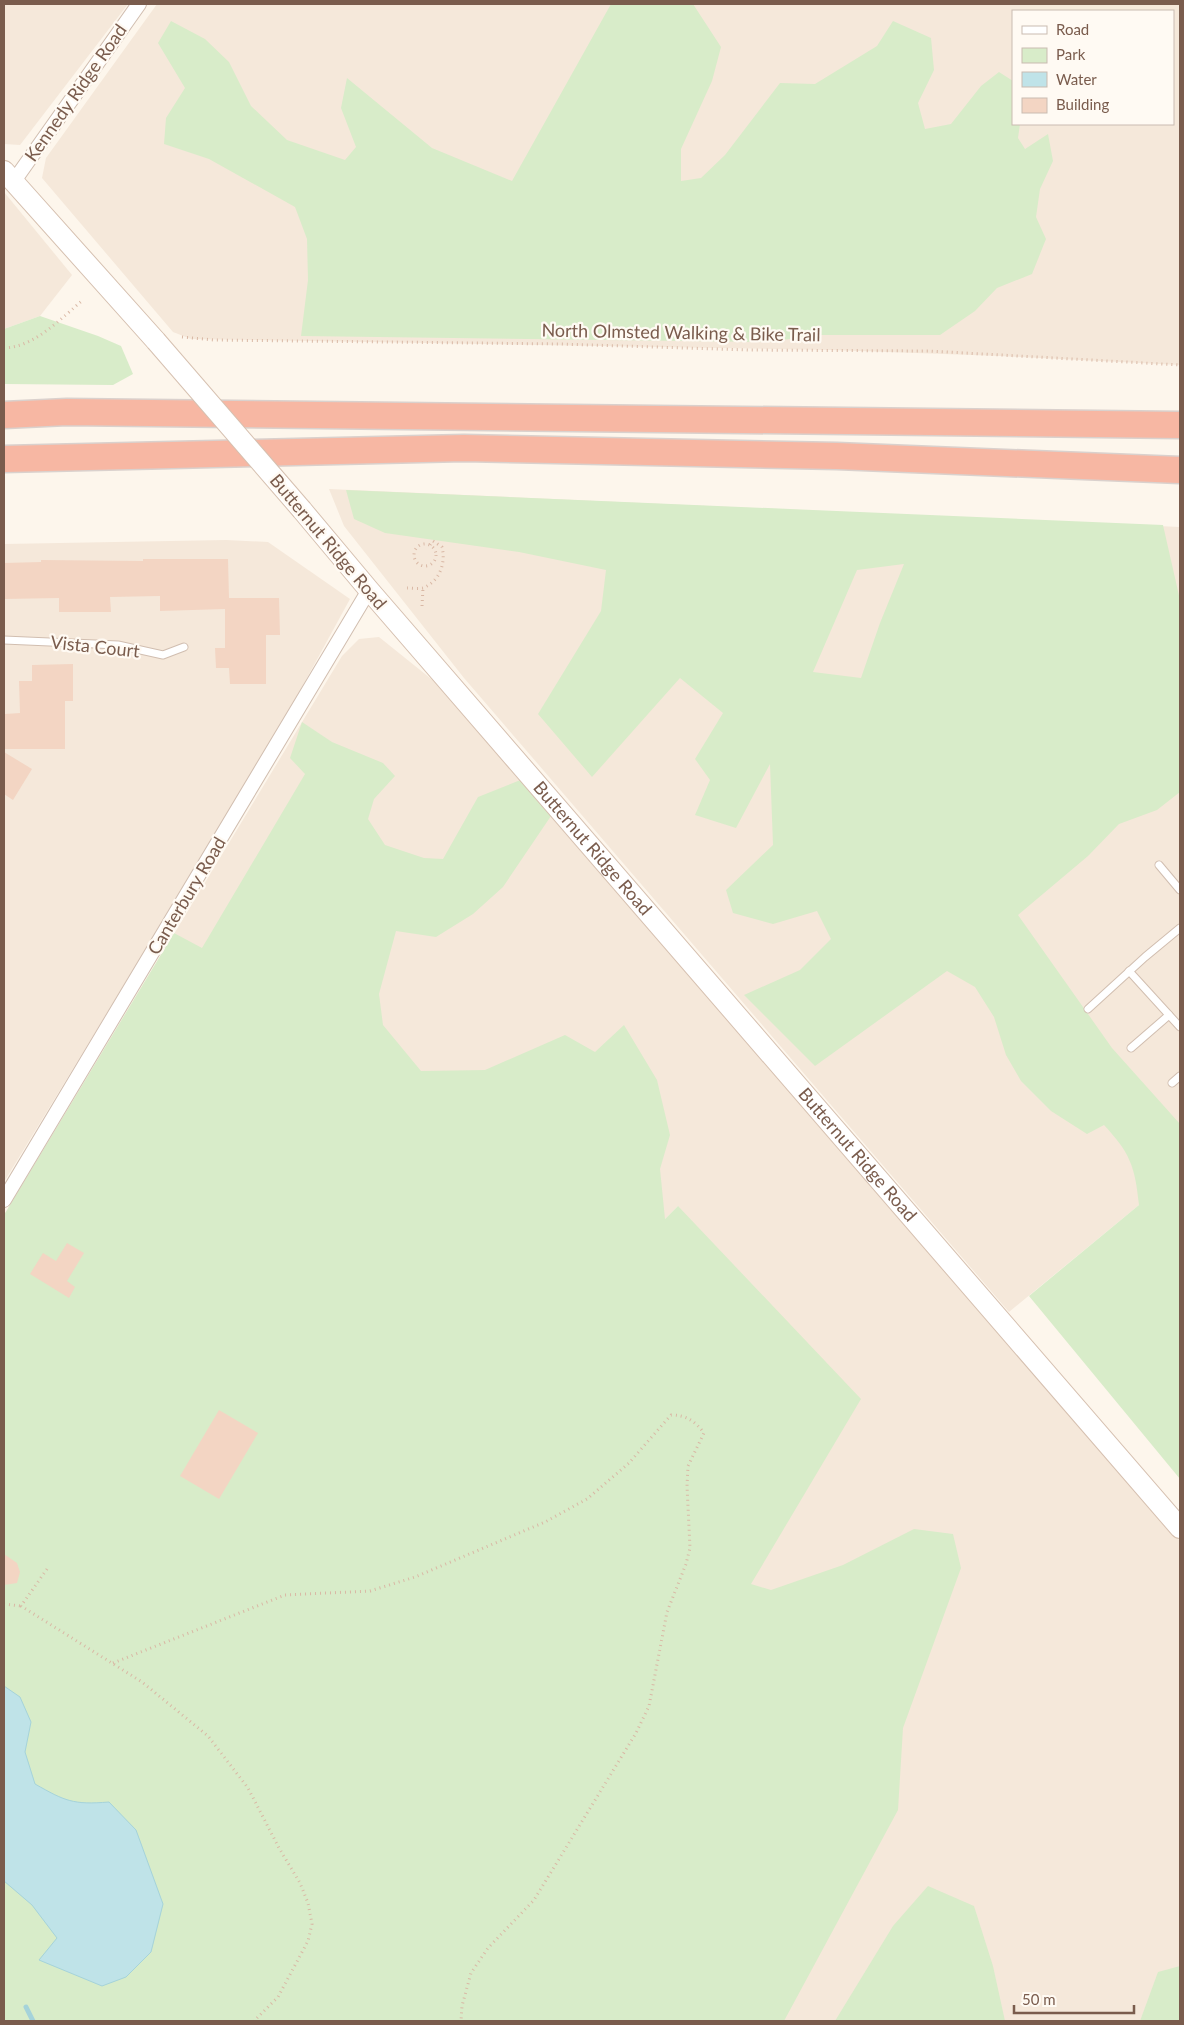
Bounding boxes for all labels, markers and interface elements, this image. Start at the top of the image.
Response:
legend [1012,10,1174,125]
street label: Kennedy Ridge Road [20,19,131,165]
text: Road [1056,20,1089,38]
text: Park [1056,45,1086,63]
text: Water [1056,70,1097,88]
text: Building [1056,95,1109,113]
street label: North Olmsted Walking & Bike Trail [541,319,821,345]
street label: Butternut Ridge Road [266,469,392,613]
street label: Vista Court [49,630,141,662]
street label: Butternut Ridge Road [529,776,657,919]
street label: Canterbury Road [142,833,230,958]
street label: Butternut Ridge Road [794,1083,922,1226]
scale bar [1014,1982,1134,2014]
text: 50 m [1022,1990,1056,2008]

